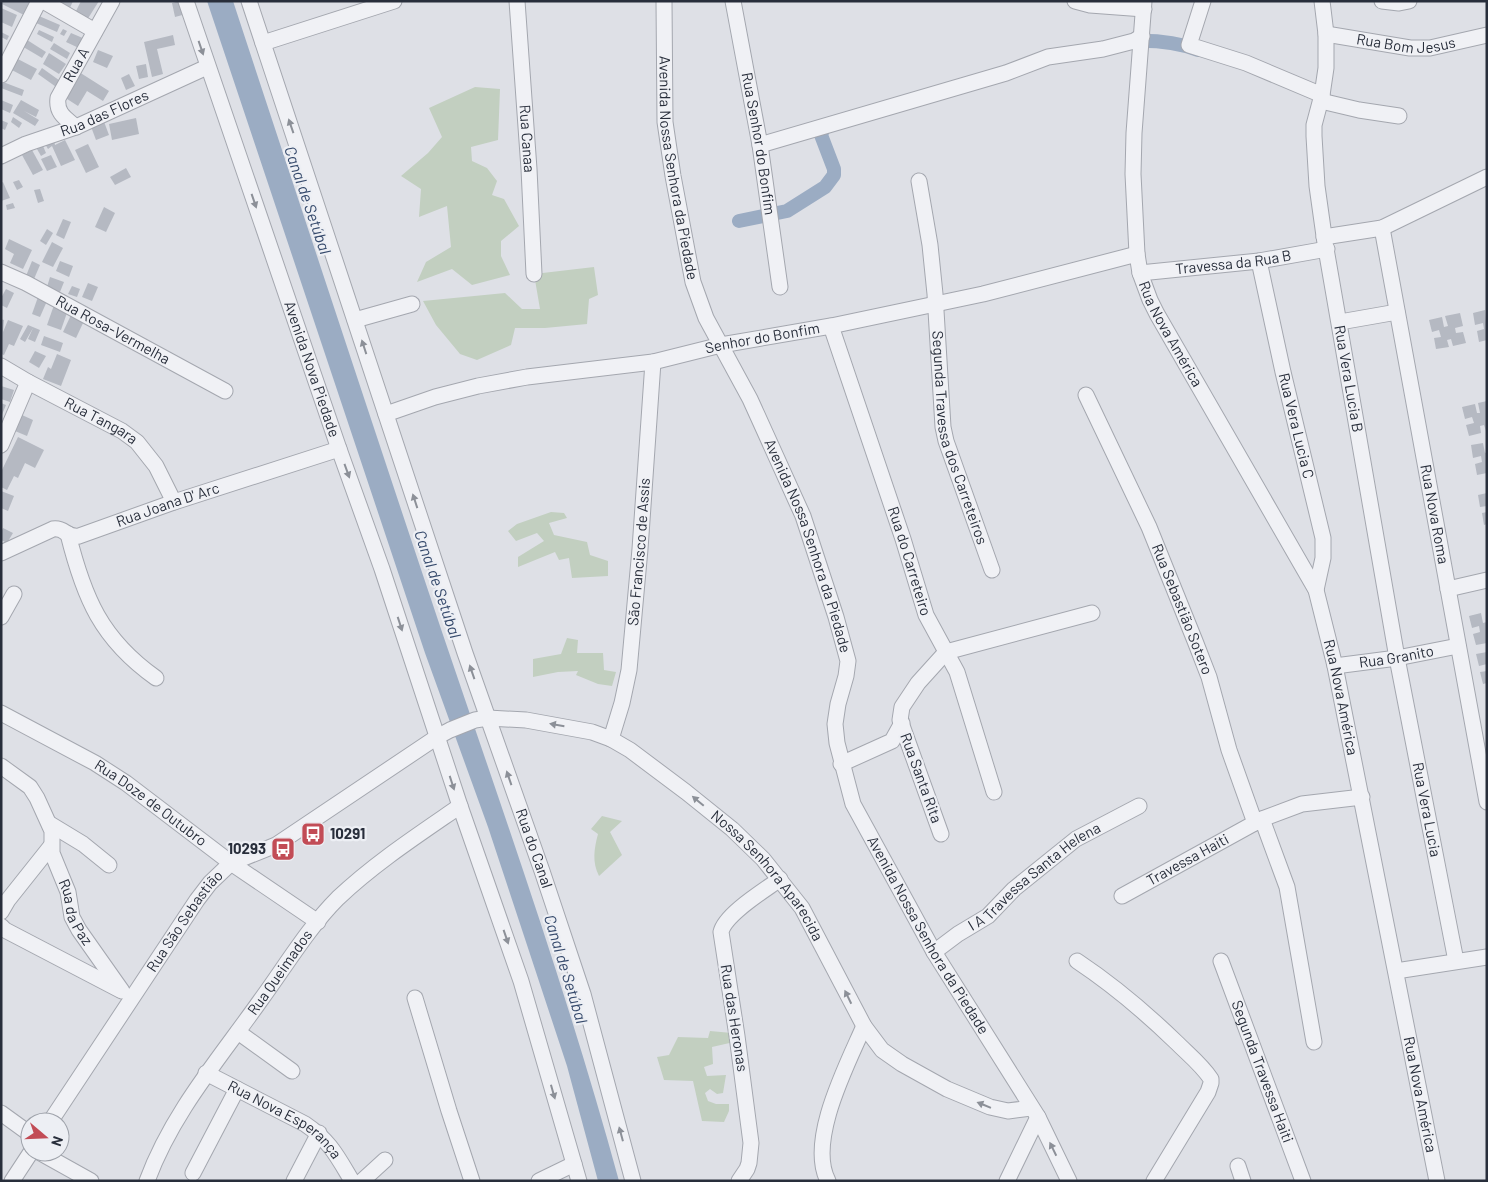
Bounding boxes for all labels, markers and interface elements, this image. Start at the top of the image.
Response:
street label: Rua Bom Jesus [1355,29,1457,57]
one-way arrow [198,40,205,55]
street label: Rua A [59,44,92,85]
street label: Avenida Nossa Senhora da Piedade [656,56,702,281]
street label: Rua Senhor do Bonfim [739,71,780,216]
street label: Rua das Flores [58,85,151,140]
street label: Rua Canaa [516,104,539,173]
one-way arrow [287,119,294,134]
water label: Canal de Setúbal [281,143,336,257]
one-way arrow [250,194,258,209]
street label: Travessa da Rua B [1174,245,1293,277]
street label: Rua Nova América [1136,278,1207,390]
street label: Rua Rosa-Vermelha [53,291,173,367]
street label: Avenida Nova Piedade [281,298,344,439]
street label: Senhor do Bonfim [703,318,821,357]
street label: Rua Vera Lucia B [1331,324,1368,434]
street label: Segunda Travessa dos Carreteiros [929,330,992,547]
one-way arrow [360,339,368,354]
street label: Rua Vera Lucia C [1276,371,1318,480]
street label: Rua Tangara [62,393,142,448]
street label: Avenida Nossa Senhora da Piedade [761,436,855,654]
one-way arrow [343,463,351,478]
street label: Rua Nova Roma [1417,463,1453,565]
street label: São Francisco de Assis [623,477,653,626]
street label: Rua Joana D' Arc [113,478,221,530]
one-way arrow [411,494,418,509]
street label: Rua do Carreteiro [885,504,936,618]
water label: Canal de Setúbal [411,527,466,641]
street label: Rua Sebastião Sotero [1149,541,1217,677]
one-way arrow [396,617,404,632]
street label: Rua Nova América [1321,637,1362,757]
street label: Rua Granito [1358,641,1435,671]
one-way arrow [468,664,476,679]
one-way arrow [549,721,565,729]
street label: Rua Santa Rita [897,730,947,825]
street label: Rua Doze de Outubro [92,755,211,849]
street label: Rua Vera Lucia [1410,761,1446,858]
one-way arrow [505,771,512,786]
one-way arrow [449,776,456,791]
one-way arrow [692,796,704,807]
street label: Rua do Canal [513,806,557,890]
street label: Nossa Senhora Aparecida [708,806,828,944]
street label: I A Travessa Santa Helena [964,818,1103,934]
bus stop icon: 10291 [300,821,326,847]
place label: 10291 [330,824,365,842]
street label: Travessa Haiti [1143,829,1231,889]
street label: Avenida Nossa Senhora da Piedade [864,832,993,1037]
bus stop icon: 10293 [270,836,296,862]
place label: 10293 [228,839,266,857]
street label: Rua São Sebastião [142,866,226,975]
street label: Rua da Paz [56,876,97,948]
water label: Canal de Setúbal [541,912,592,1026]
street label: Rua Queimados [243,926,315,1018]
one-way arrow [503,929,510,944]
street label: Rua das Heronas [718,963,752,1073]
one-way arrow [844,989,852,1004]
street label: Segunda Travessa Haiti [1228,997,1298,1145]
street label: Rua Nova América [1401,1035,1441,1154]
street label: Rua Nova Esperança [225,1076,346,1162]
one-way arrow [550,1085,558,1100]
one-way arrow [976,1101,991,1109]
north arrow [20,1112,70,1162]
one-way arrow [616,1126,624,1141]
text: N [48,1134,67,1149]
one-way arrow [1049,1142,1057,1156]

